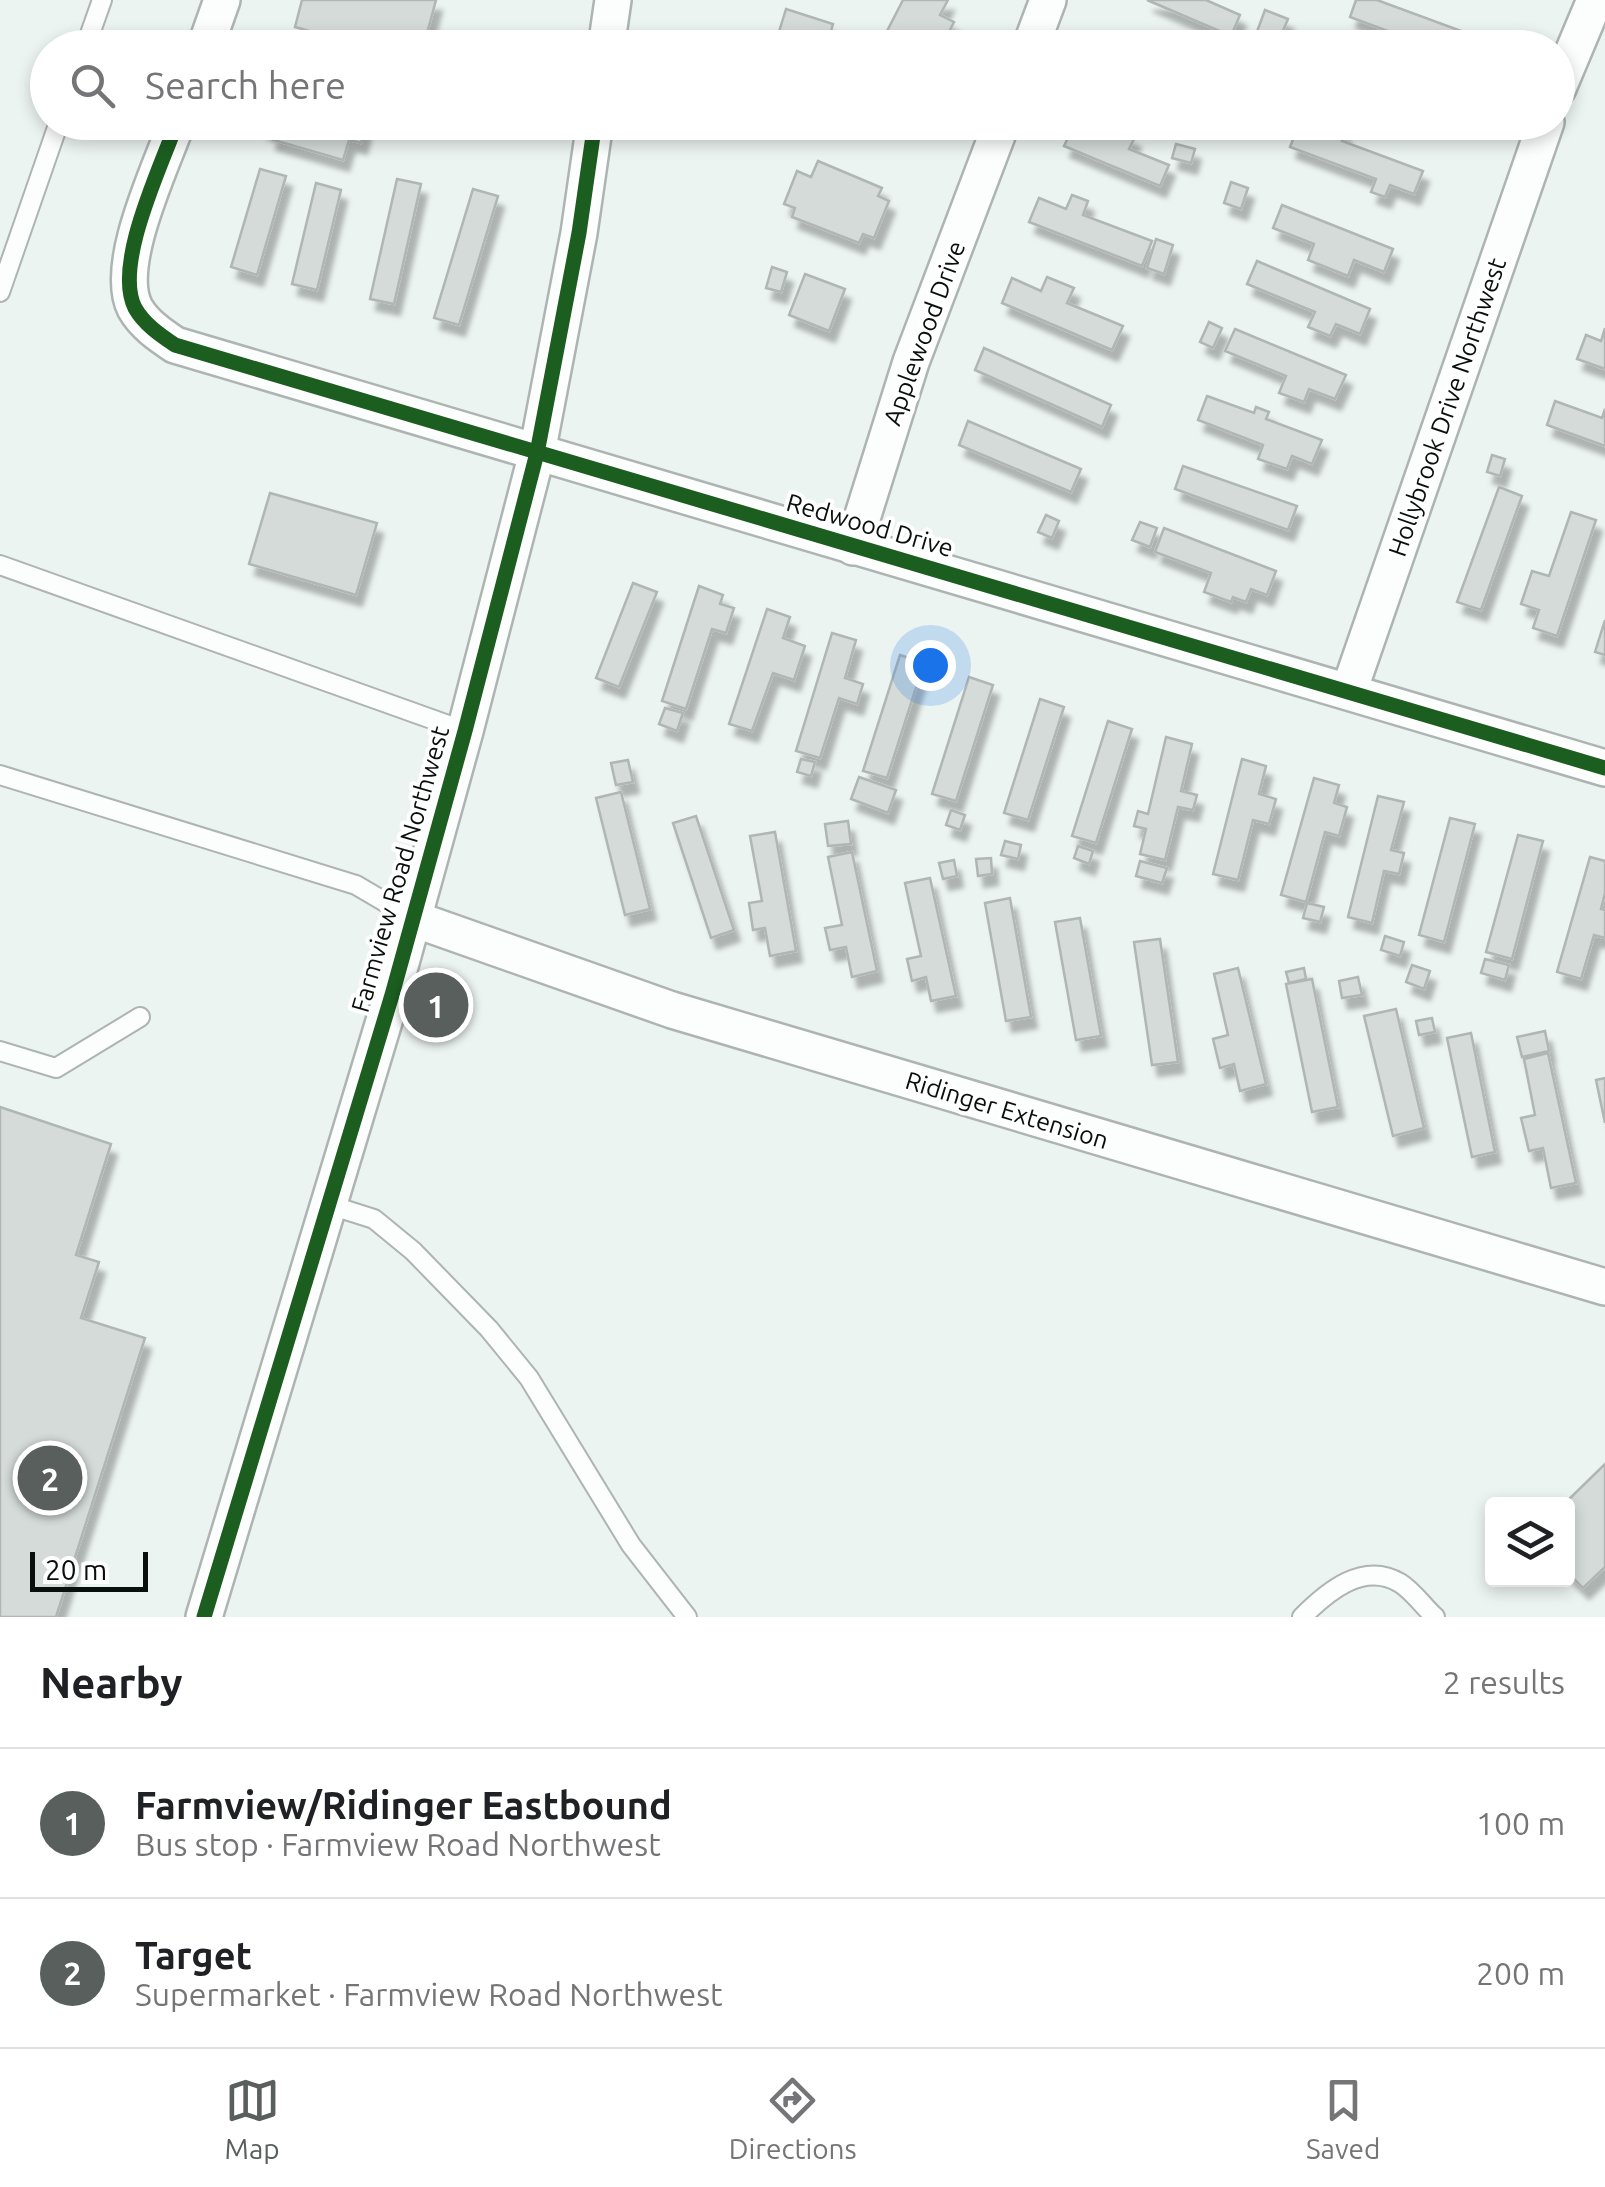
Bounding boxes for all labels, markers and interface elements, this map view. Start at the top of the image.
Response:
search box [30,30,1575,140]
icon: search [65,58,120,113]
text: Search here [145,64,346,106]
street label: Applewood Drive [878,237,970,429]
street label: Hollybrook Drive Northwest [1383,254,1511,560]
street label: Redwood Drive [783,488,957,562]
your location [905,640,956,691]
street label: Farmview Road Northwest [346,722,454,1015]
pin: 1 [404,968,468,1042]
street label: Ridinger Extension [902,1066,1112,1154]
pin: 2 [18,1440,82,1516]
map controls [1485,1497,1575,1587]
button: layers [1485,1497,1575,1587]
scale bar [30,1547,148,1592]
text: 20 m [45,1554,107,1585]
text: Nearby [40,1659,183,1706]
text: 2 results [1443,1664,1565,1700]
text: Farmview/Ridinger Eastbound [135,1784,672,1826]
text: 1 [63,1805,82,1841]
text: 100 m [1476,1805,1565,1841]
text: Bus stop · Farmview Road Northwest [135,1826,661,1862]
text: Target [135,1934,252,1976]
text: 2 [63,1955,82,1991]
text: 200 m [1476,1955,1565,1991]
text: Supermarket · Farmview Road Northwest [135,1976,723,2012]
tab: Map [225,2073,280,2164]
tab: Directions [729,2073,857,2164]
tab: Saved [1306,2073,1380,2164]

